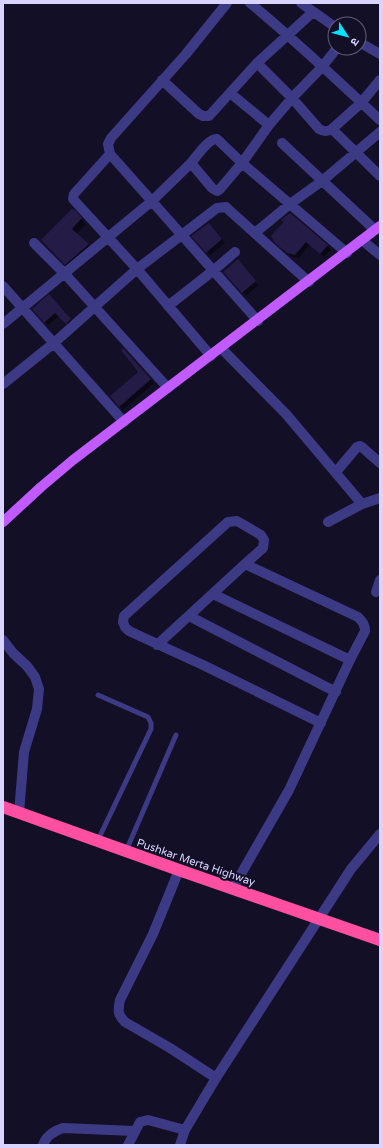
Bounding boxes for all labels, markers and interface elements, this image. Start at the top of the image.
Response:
north arrow [327,16,367,56]
text: उ [347,35,362,48]
street label: Pushkar Merta Highway [135,836,257,889]

